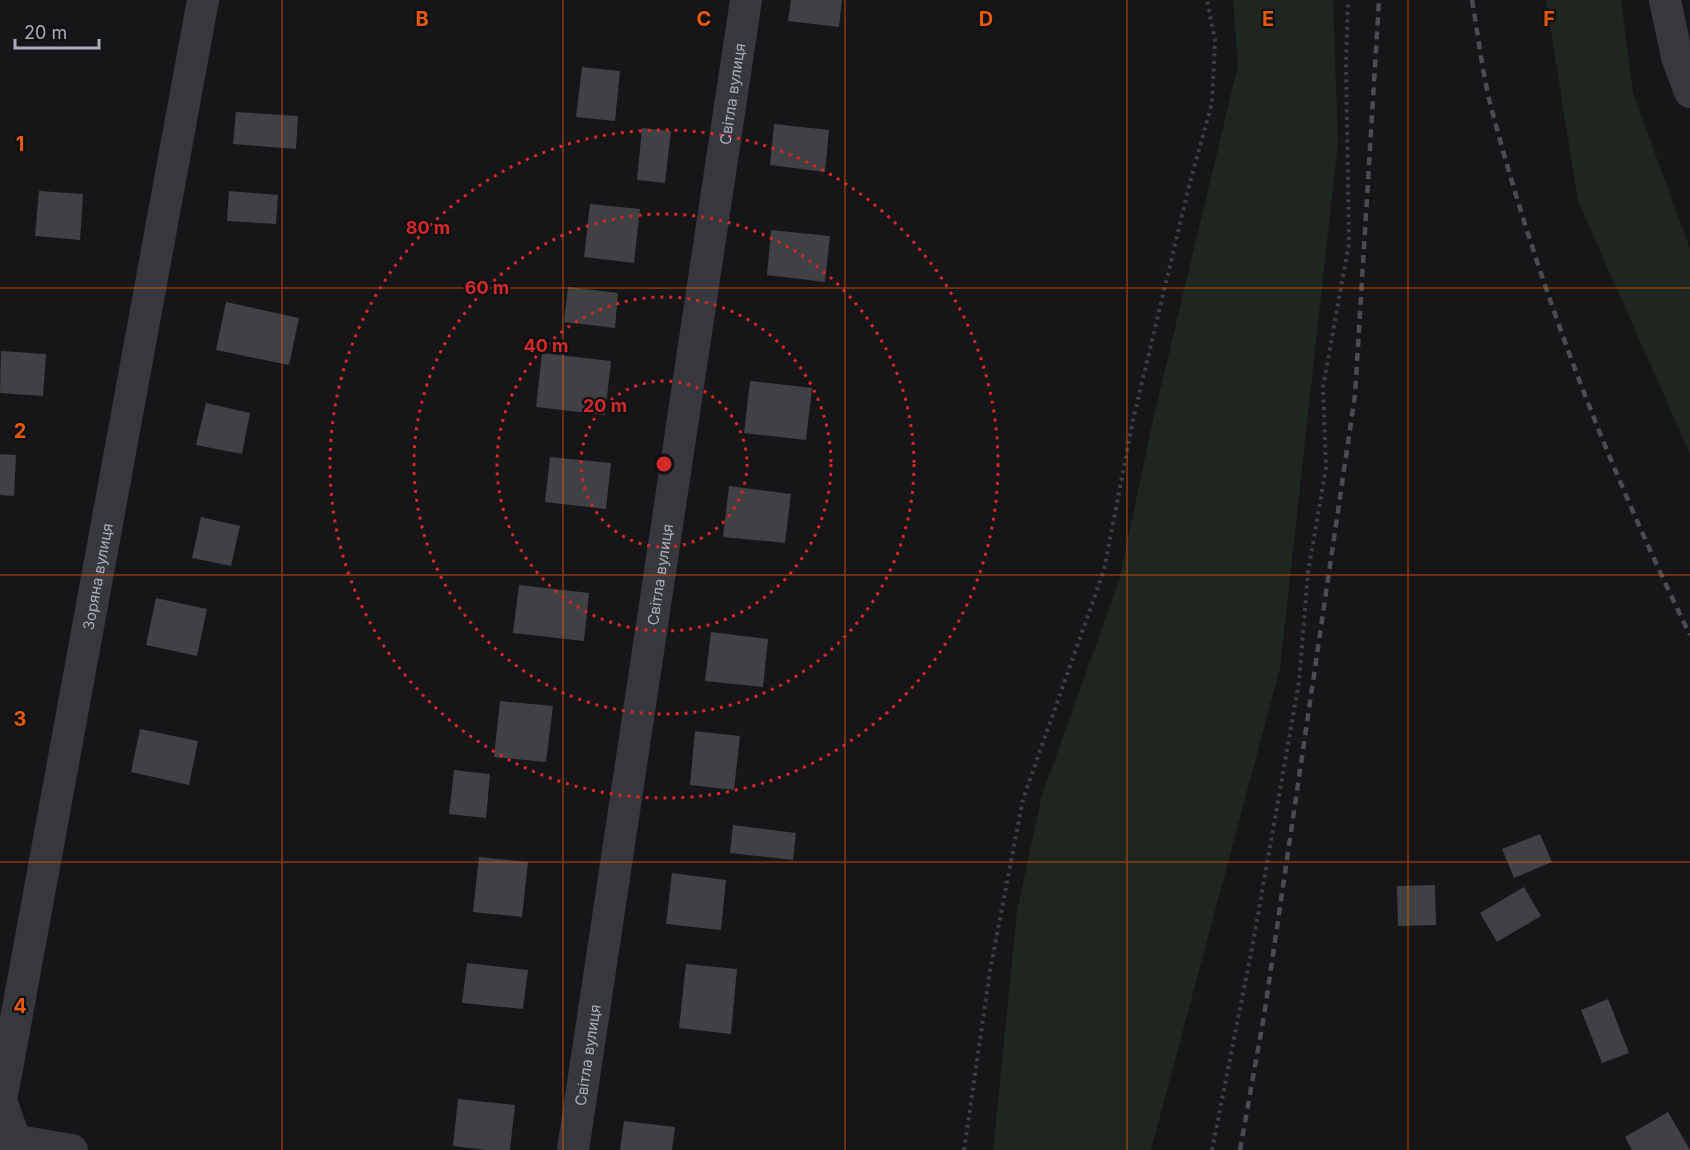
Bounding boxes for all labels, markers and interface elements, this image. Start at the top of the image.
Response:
text: B [415,7,429,31]
text: C [697,7,711,31]
text: D [979,7,993,31]
text: E [1262,7,1274,31]
text: F [1543,7,1555,31]
scale bar [15,12,99,50]
text: 20 m [24,22,67,43]
street label: Світла вулиця [715,42,749,146]
text: 1 [16,132,24,156]
text: 80 m [406,217,450,238]
text: 60 m [465,277,509,298]
text: 40 m [524,335,569,356]
text: 20 m [583,395,627,416]
text: 2 [14,419,26,443]
centre of rings [654,454,674,474]
street label: Зоряна вулиця [78,521,116,631]
street label: Світла вулиця [643,522,677,627]
text: 3 [14,707,26,731]
text: 4 [13,994,27,1018]
street label: Світла вулиця [570,1003,604,1107]

